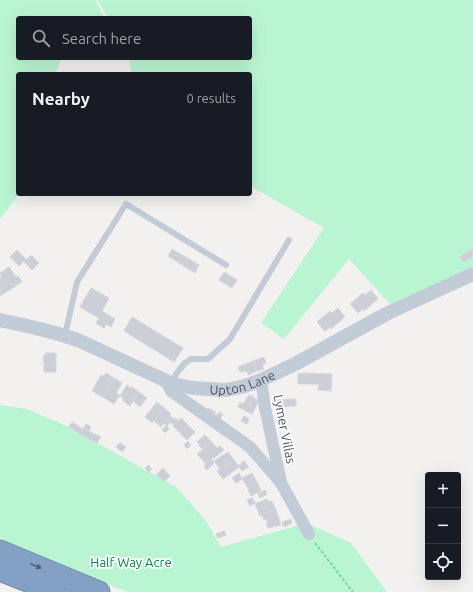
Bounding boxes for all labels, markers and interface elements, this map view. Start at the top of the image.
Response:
search box [16,16,252,60]
icon: search [30,27,52,49]
text: Search here [62,30,141,47]
text: Nearby [32,89,90,108]
text: 0 results [186,91,236,105]
street label: Upton Lane [209,367,277,397]
street label: Lymer Villas [271,393,299,465]
map controls [425,472,461,580]
button: + [425,472,461,508]
button: − [425,508,461,544]
button: locate [425,544,461,580]
park label: Half Way Acre [90,555,172,569]
one-way arrow [31,564,43,570]

